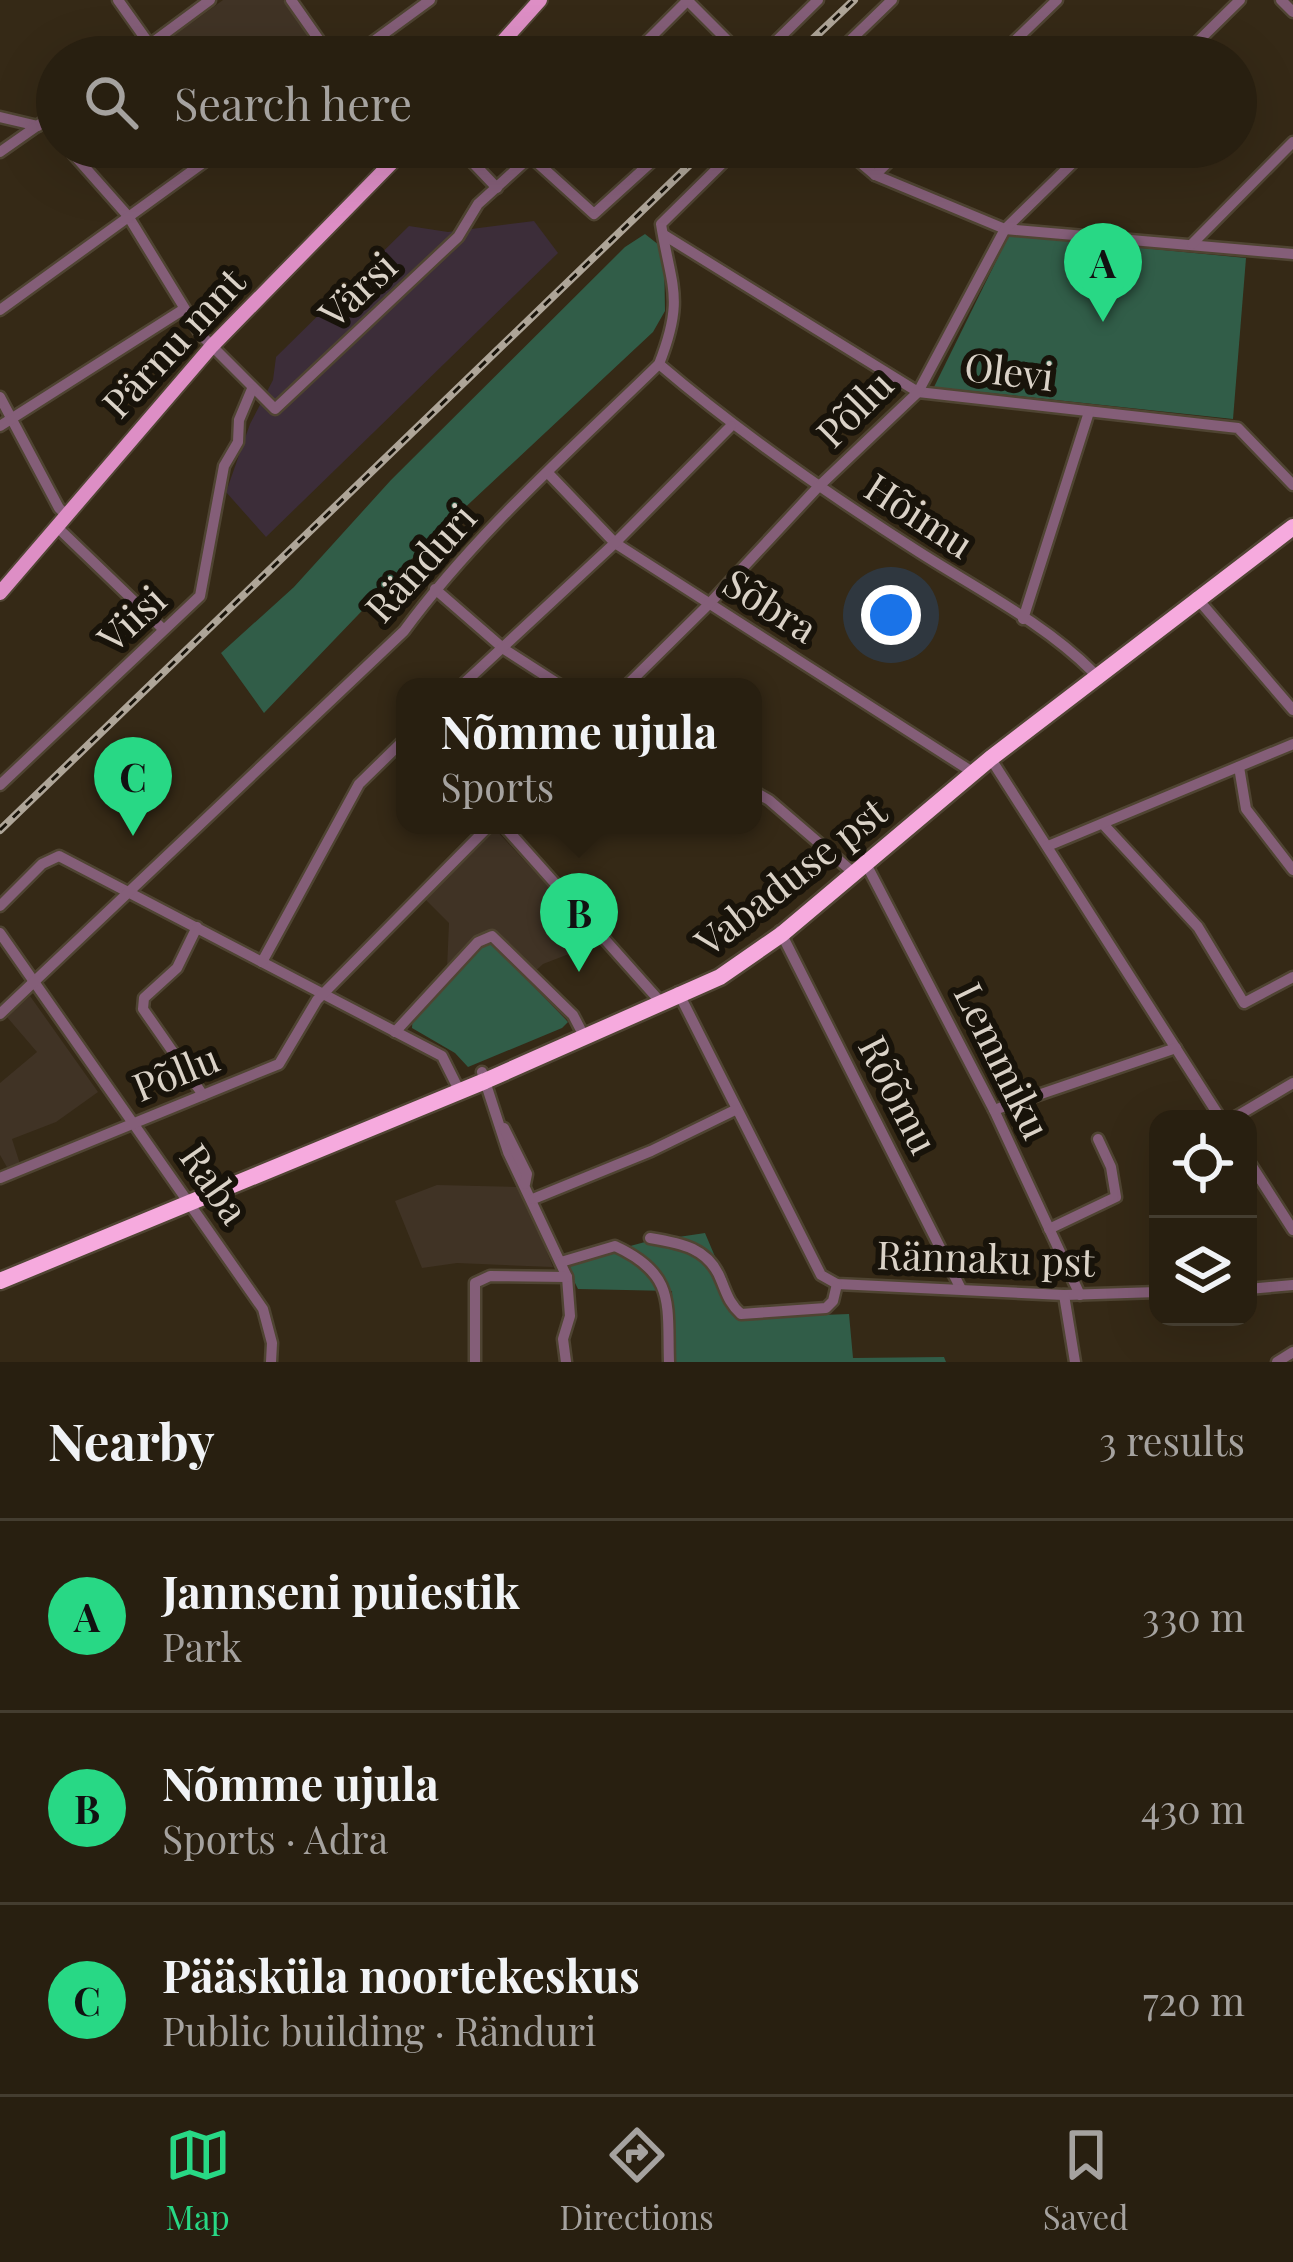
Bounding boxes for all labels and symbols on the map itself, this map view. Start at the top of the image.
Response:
pin: A [1064,223,1142,322]
street label: Värsi [306,239,407,338]
street label: Pärnu mnt [90,255,256,428]
street label: Olevi [962,339,1057,401]
street label: Põllu [804,358,903,457]
street label: Hõimu [856,460,984,569]
street label: Ränduri [353,491,486,632]
street label: Sõbra [714,555,828,653]
street label: Viisi [85,573,176,663]
your location [861,585,921,645]
pin: C [94,737,172,836]
street label: Vabaduse pst [683,784,897,967]
pin: B [540,873,618,972]
street label: Lemmiku [944,973,1064,1147]
street label: Rõõmu [848,1026,951,1162]
street label: Põllu [125,1030,226,1112]
street label: Raba [170,1133,262,1233]
street label: Rännaku pst [876,1227,1097,1287]

